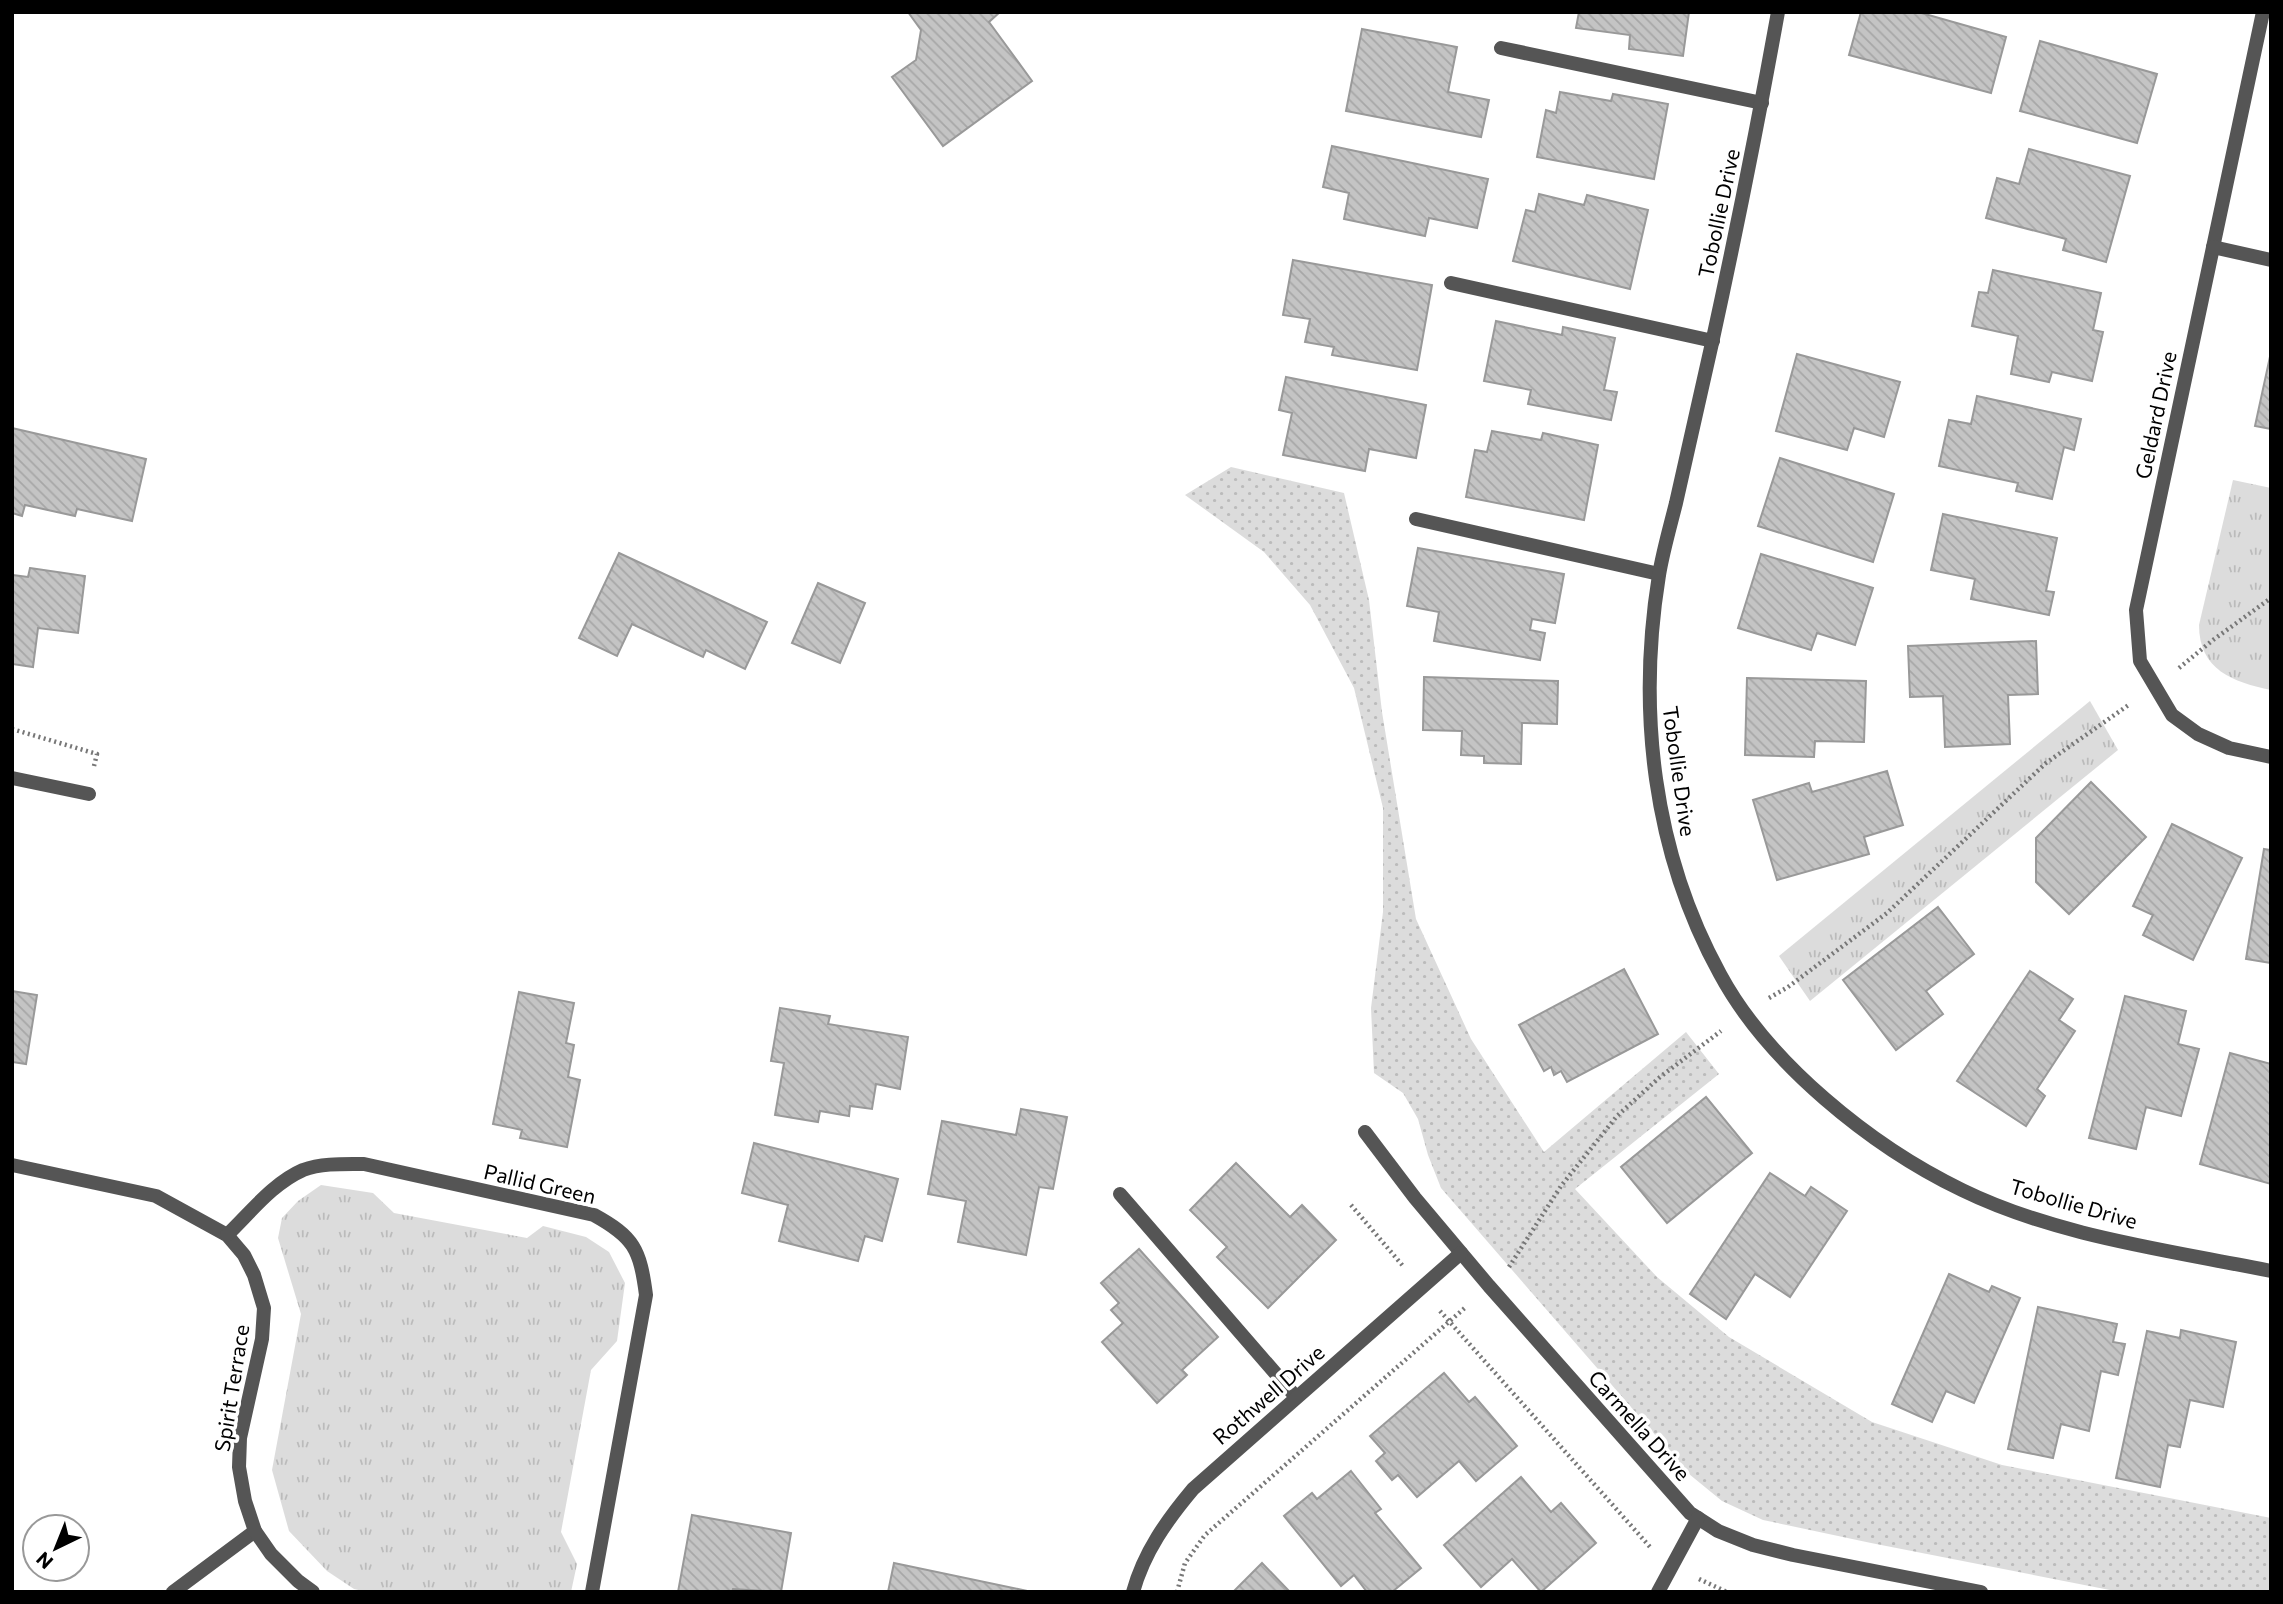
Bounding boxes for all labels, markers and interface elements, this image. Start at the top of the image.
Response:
street label: Tobollie Drive [1692,146,1744,280]
street label: Geldard Drive [2129,349,2181,481]
street label: Tobollie Drive [1658,704,1702,838]
street label: Pallid Green [482,1158,598,1208]
street label: Tobollie Drive [2007,1173,2141,1233]
street label: Spirit Terrace [209,1323,253,1453]
street label: Rothwell Drive [1207,1339,1329,1449]
street label: Carmella Drive [1584,1365,1696,1485]
north arrow [21,1513,91,1583]
text: N [31,1548,57,1574]

